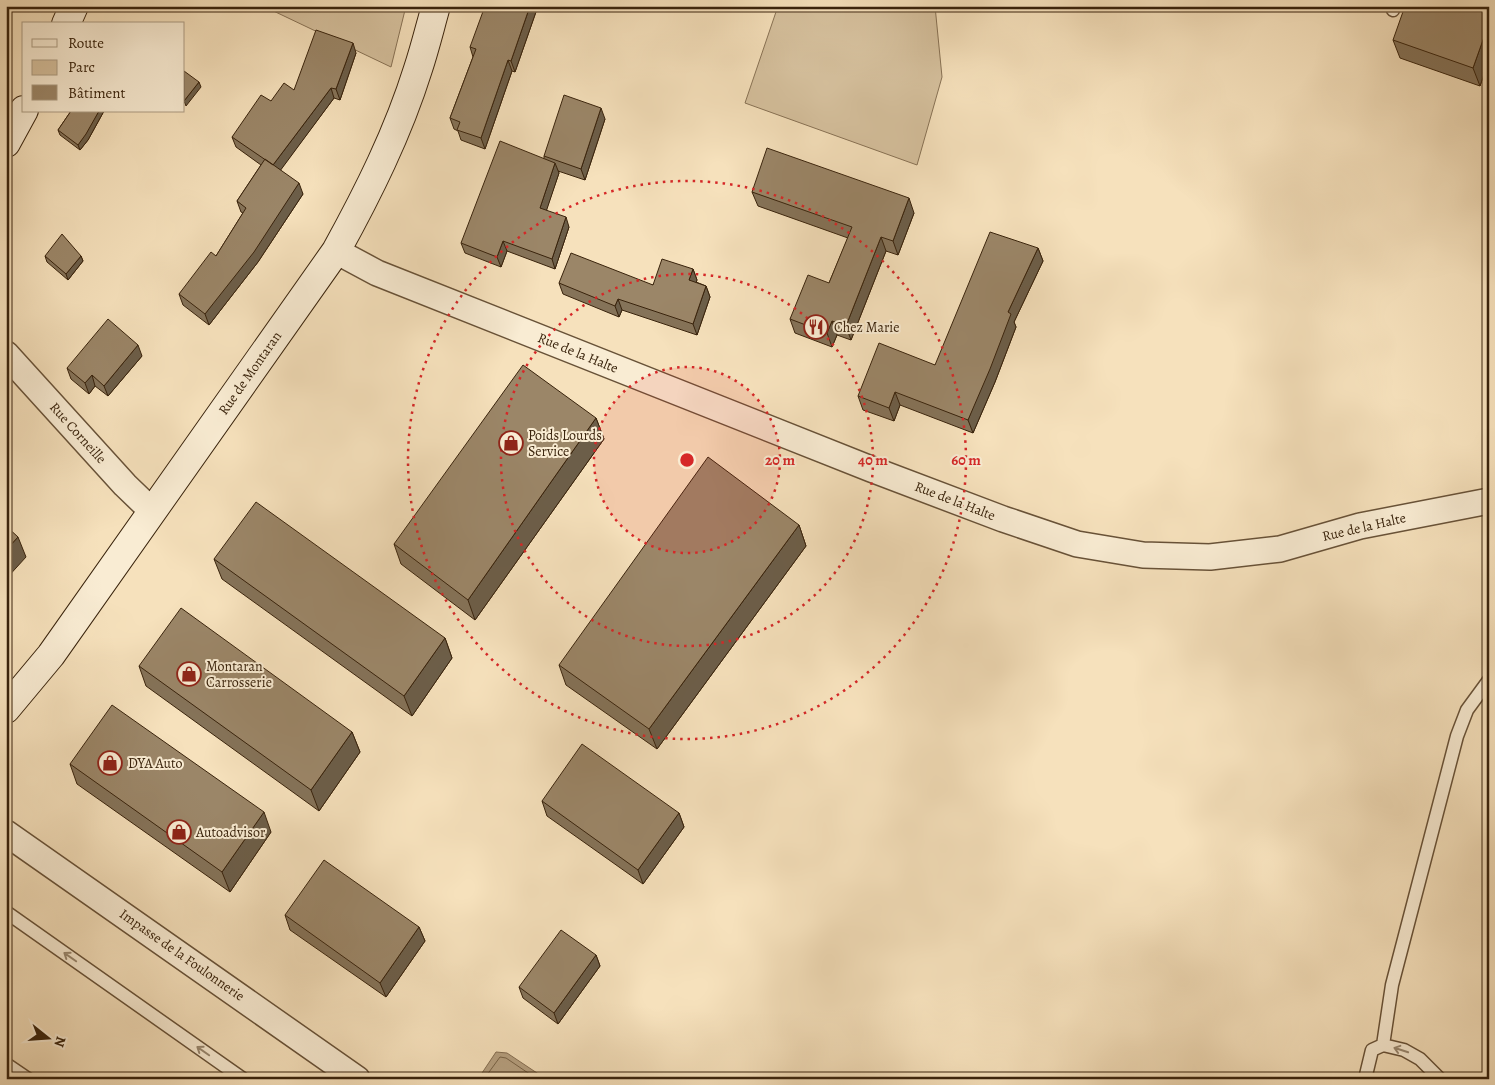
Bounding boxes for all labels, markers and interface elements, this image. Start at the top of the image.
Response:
legend [22,22,185,112]
text: Route [68,33,104,53]
text: Parc [68,57,95,77]
text: Bâtiment [68,83,126,103]
restaurant icon: Chez Marie [803,314,829,340]
place label: Chez Marie [834,318,900,337]
street label: Rue de Montaran [214,327,286,419]
street label: Rue de la Halte [535,328,621,378]
street label: Rue Corneille [45,398,111,468]
place label: Poids Lourds Service [528,426,602,461]
shop icon: Poids Lourds Service [498,430,524,456]
text: 20 m [765,450,795,470]
text: 40 m [858,450,888,470]
text: 60 m [951,450,981,470]
centre of rings [678,451,696,469]
street label: Rue de la Halte [912,477,998,525]
street label: Rue de la Halte [1320,508,1408,546]
place label: Montaran Carrosserie [206,657,272,692]
shop icon: Montaran Carrosserie [176,661,202,687]
shop icon: DYA Auto [97,750,123,776]
place label: DYA Auto [128,754,183,773]
shop icon: Autoadvisor [166,819,192,845]
place label: Autoadvisor [195,823,266,842]
street label: Impasse de la Foulonnerie [116,905,248,1005]
one-way arrow [64,952,78,962]
north arrow [22,1012,72,1062]
text: N [49,1034,71,1049]
one-way arrow [1394,1045,1410,1055]
one-way arrow [197,1046,211,1056]

